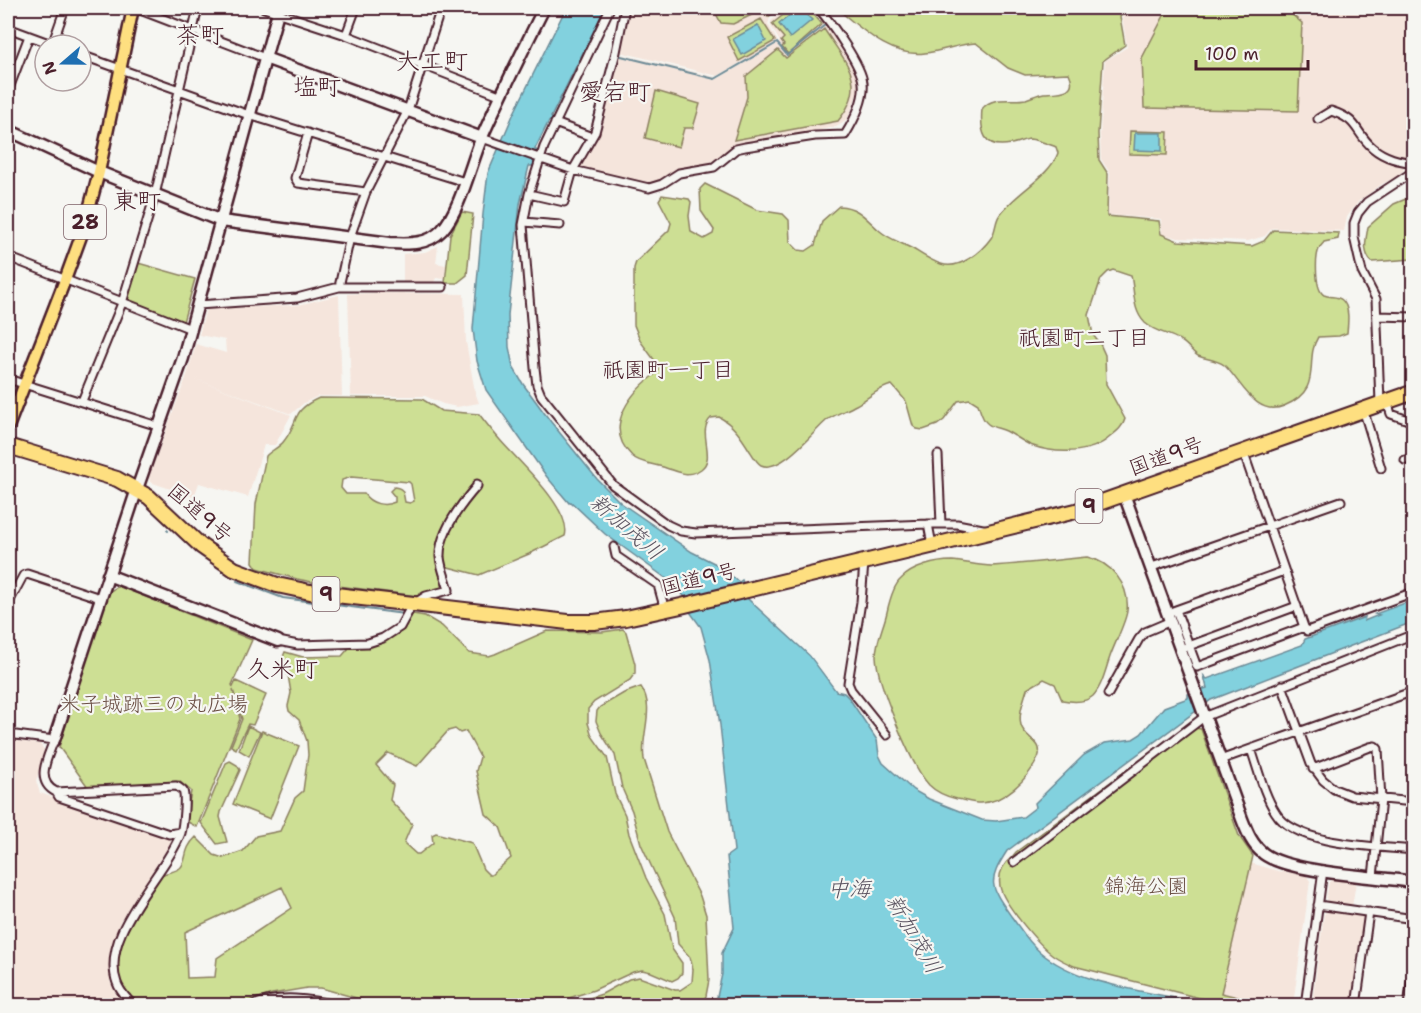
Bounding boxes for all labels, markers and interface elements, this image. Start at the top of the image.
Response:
district label: 茶町 [176,19,224,51]
north arrow [33,33,93,93]
scale bar [1196,33,1308,71]
text: 100 m [1205,42,1259,66]
district label: 大工町 [396,45,468,77]
text: N [37,58,61,78]
district label: 塩町 [293,71,341,103]
district label: 愛宕町 [579,76,651,108]
district label: 東町 [113,185,161,217]
road number: 28 [64,205,106,239]
district label: 祇園町二丁目 [1018,323,1150,352]
district label: 祇園町一丁目 [602,355,734,384]
street label: 国道9号 [1125,430,1207,482]
street label: 国道9号 [161,477,239,549]
water label: 新加茂川 [584,487,670,567]
road number: 9 [1076,489,1102,523]
street label: 国道9号 [658,556,740,602]
road number: 9 [312,577,340,611]
district label: 久米町 [246,653,318,685]
park label: 米子城跡三の丸広場 [60,690,249,718]
park label: 錦海公園 [1104,872,1188,900]
water label: 中海 [827,874,873,903]
water label: 新加茂川 [879,889,949,979]

